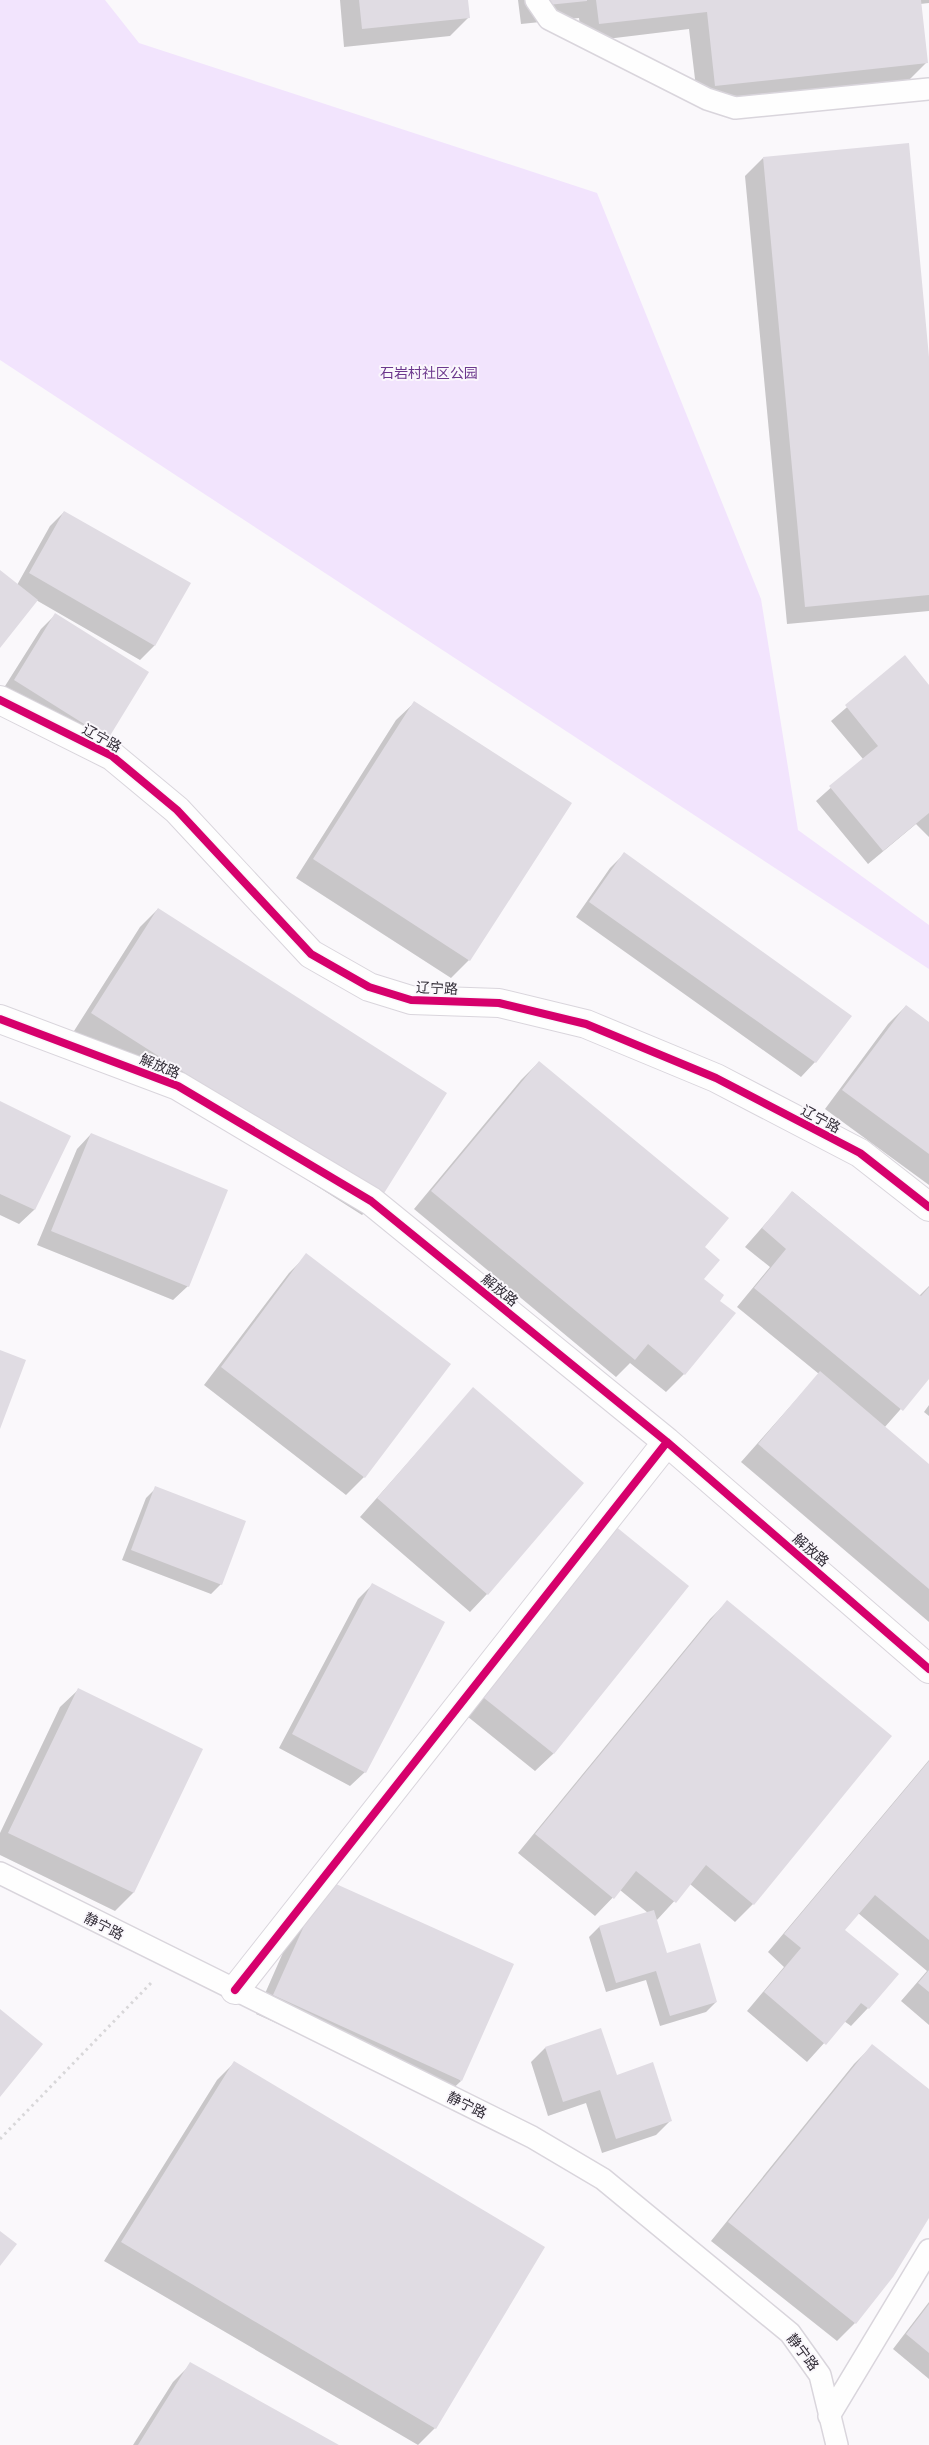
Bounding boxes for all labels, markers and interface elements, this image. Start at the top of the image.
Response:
park label: 石岩村社区公园 [380,365,478,381]
street label: 辽宁路 [80,721,124,755]
street label: 辽宁路 [416,979,458,997]
street label: 解放路 [138,1051,182,1081]
street label: 辽宁路 [799,1102,843,1136]
street label: 解放路 [479,1271,521,1309]
street label: 解放路 [790,1530,832,1570]
street label: 静宁路 [82,1909,126,1943]
street label: 静宁路 [445,2089,489,2121]
street label: 静宁路 [784,2330,822,2374]

